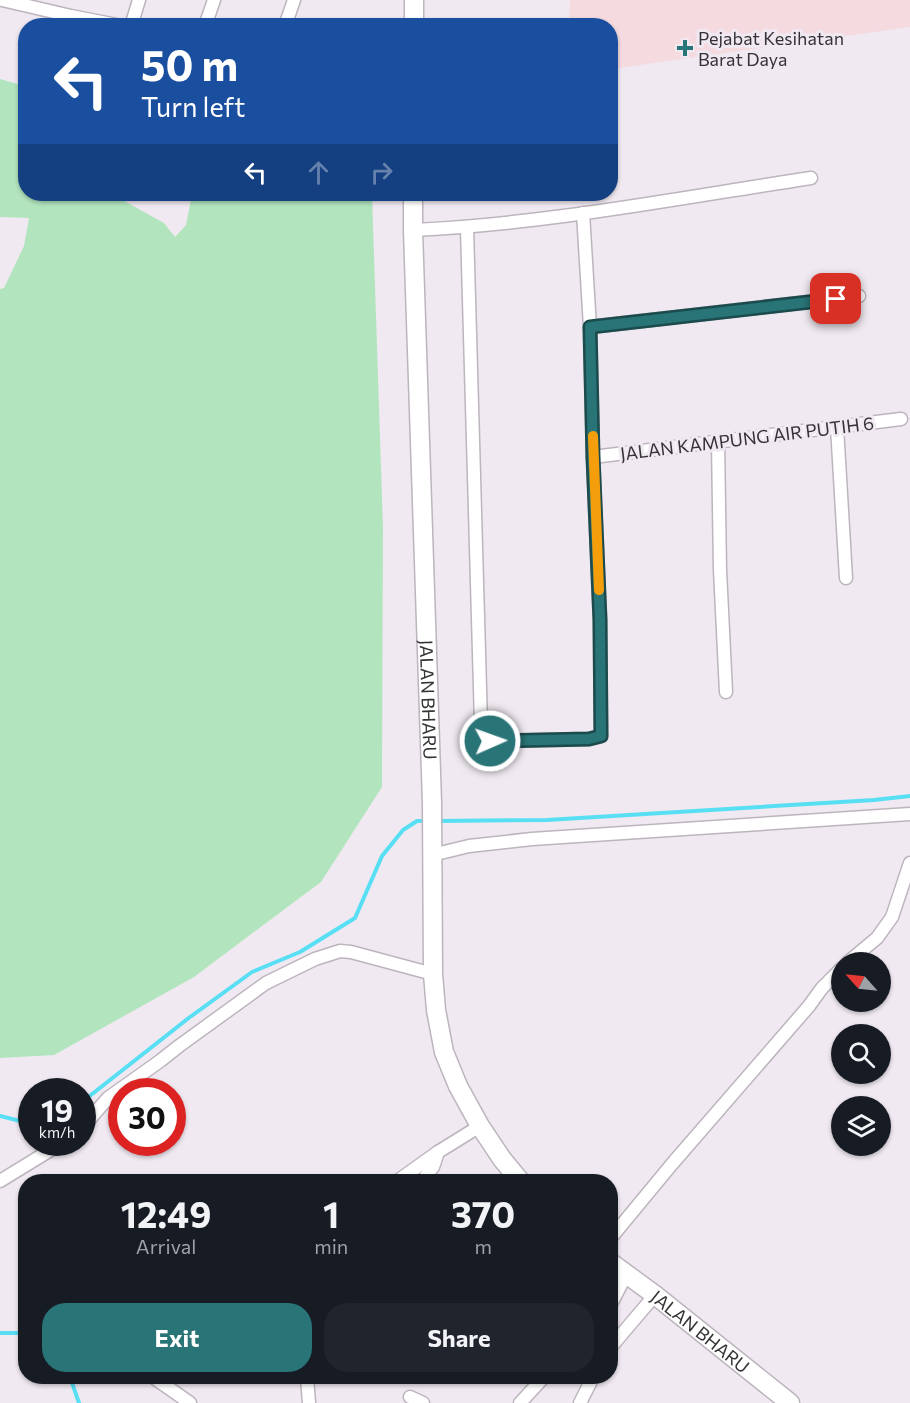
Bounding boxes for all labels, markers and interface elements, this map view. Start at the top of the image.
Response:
place label: Pejabat Kesihatan Barat Daya [698,27,844,70]
text: 50 m [141,38,238,90]
marker: Pejabat Kesihatan Barat Daya [676,39,694,57]
icon: left [42,42,120,120]
text: Turn left [141,90,245,123]
icon: left [239,156,272,189]
icon: ahead [302,156,335,189]
icon: right [365,156,398,189]
pin [810,273,861,324]
icon: arrive [819,282,852,315]
street label: JALAN KAMPUNG AIR PUTIH 6 [619,412,875,464]
street label: JALAN BHARU [416,639,442,760]
position arrow [458,709,522,773]
north arrow [831,952,891,1012]
map controls [831,952,891,1156]
button: search [831,1024,891,1084]
speed limit sign: 30 [108,1078,186,1156]
text: 19 [41,1091,73,1128]
button: layers [831,1096,891,1156]
text: km/h [39,1123,75,1141]
text: 12:49 [121,1191,211,1235]
text: 1 [323,1191,339,1235]
text: 370 [451,1191,515,1235]
text: Arrival [136,1234,196,1258]
text: min [314,1234,348,1258]
text: m [474,1234,492,1258]
street label: JALAN BHARU [647,1285,754,1377]
button: Exit [42,1303,312,1372]
button: Share [324,1303,594,1372]

